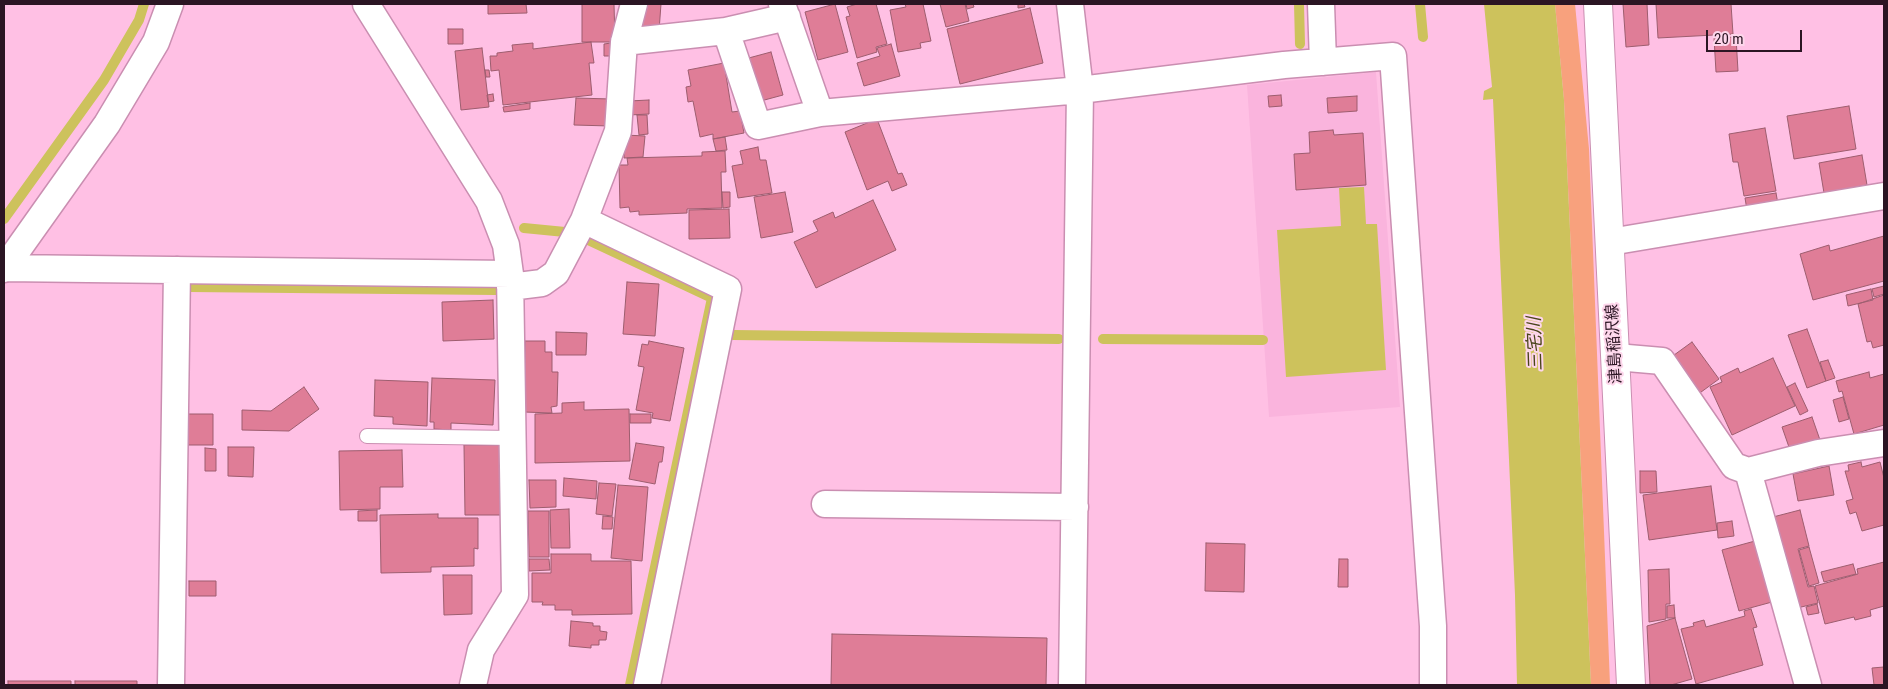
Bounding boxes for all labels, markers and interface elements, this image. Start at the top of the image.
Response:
scale bar [1708,20,1804,52]
text: 20 m [1714,30,1744,48]
street label: 津島稲沢線 [1603,304,1627,384]
water label: 三宅川 [1524,317,1548,371]

